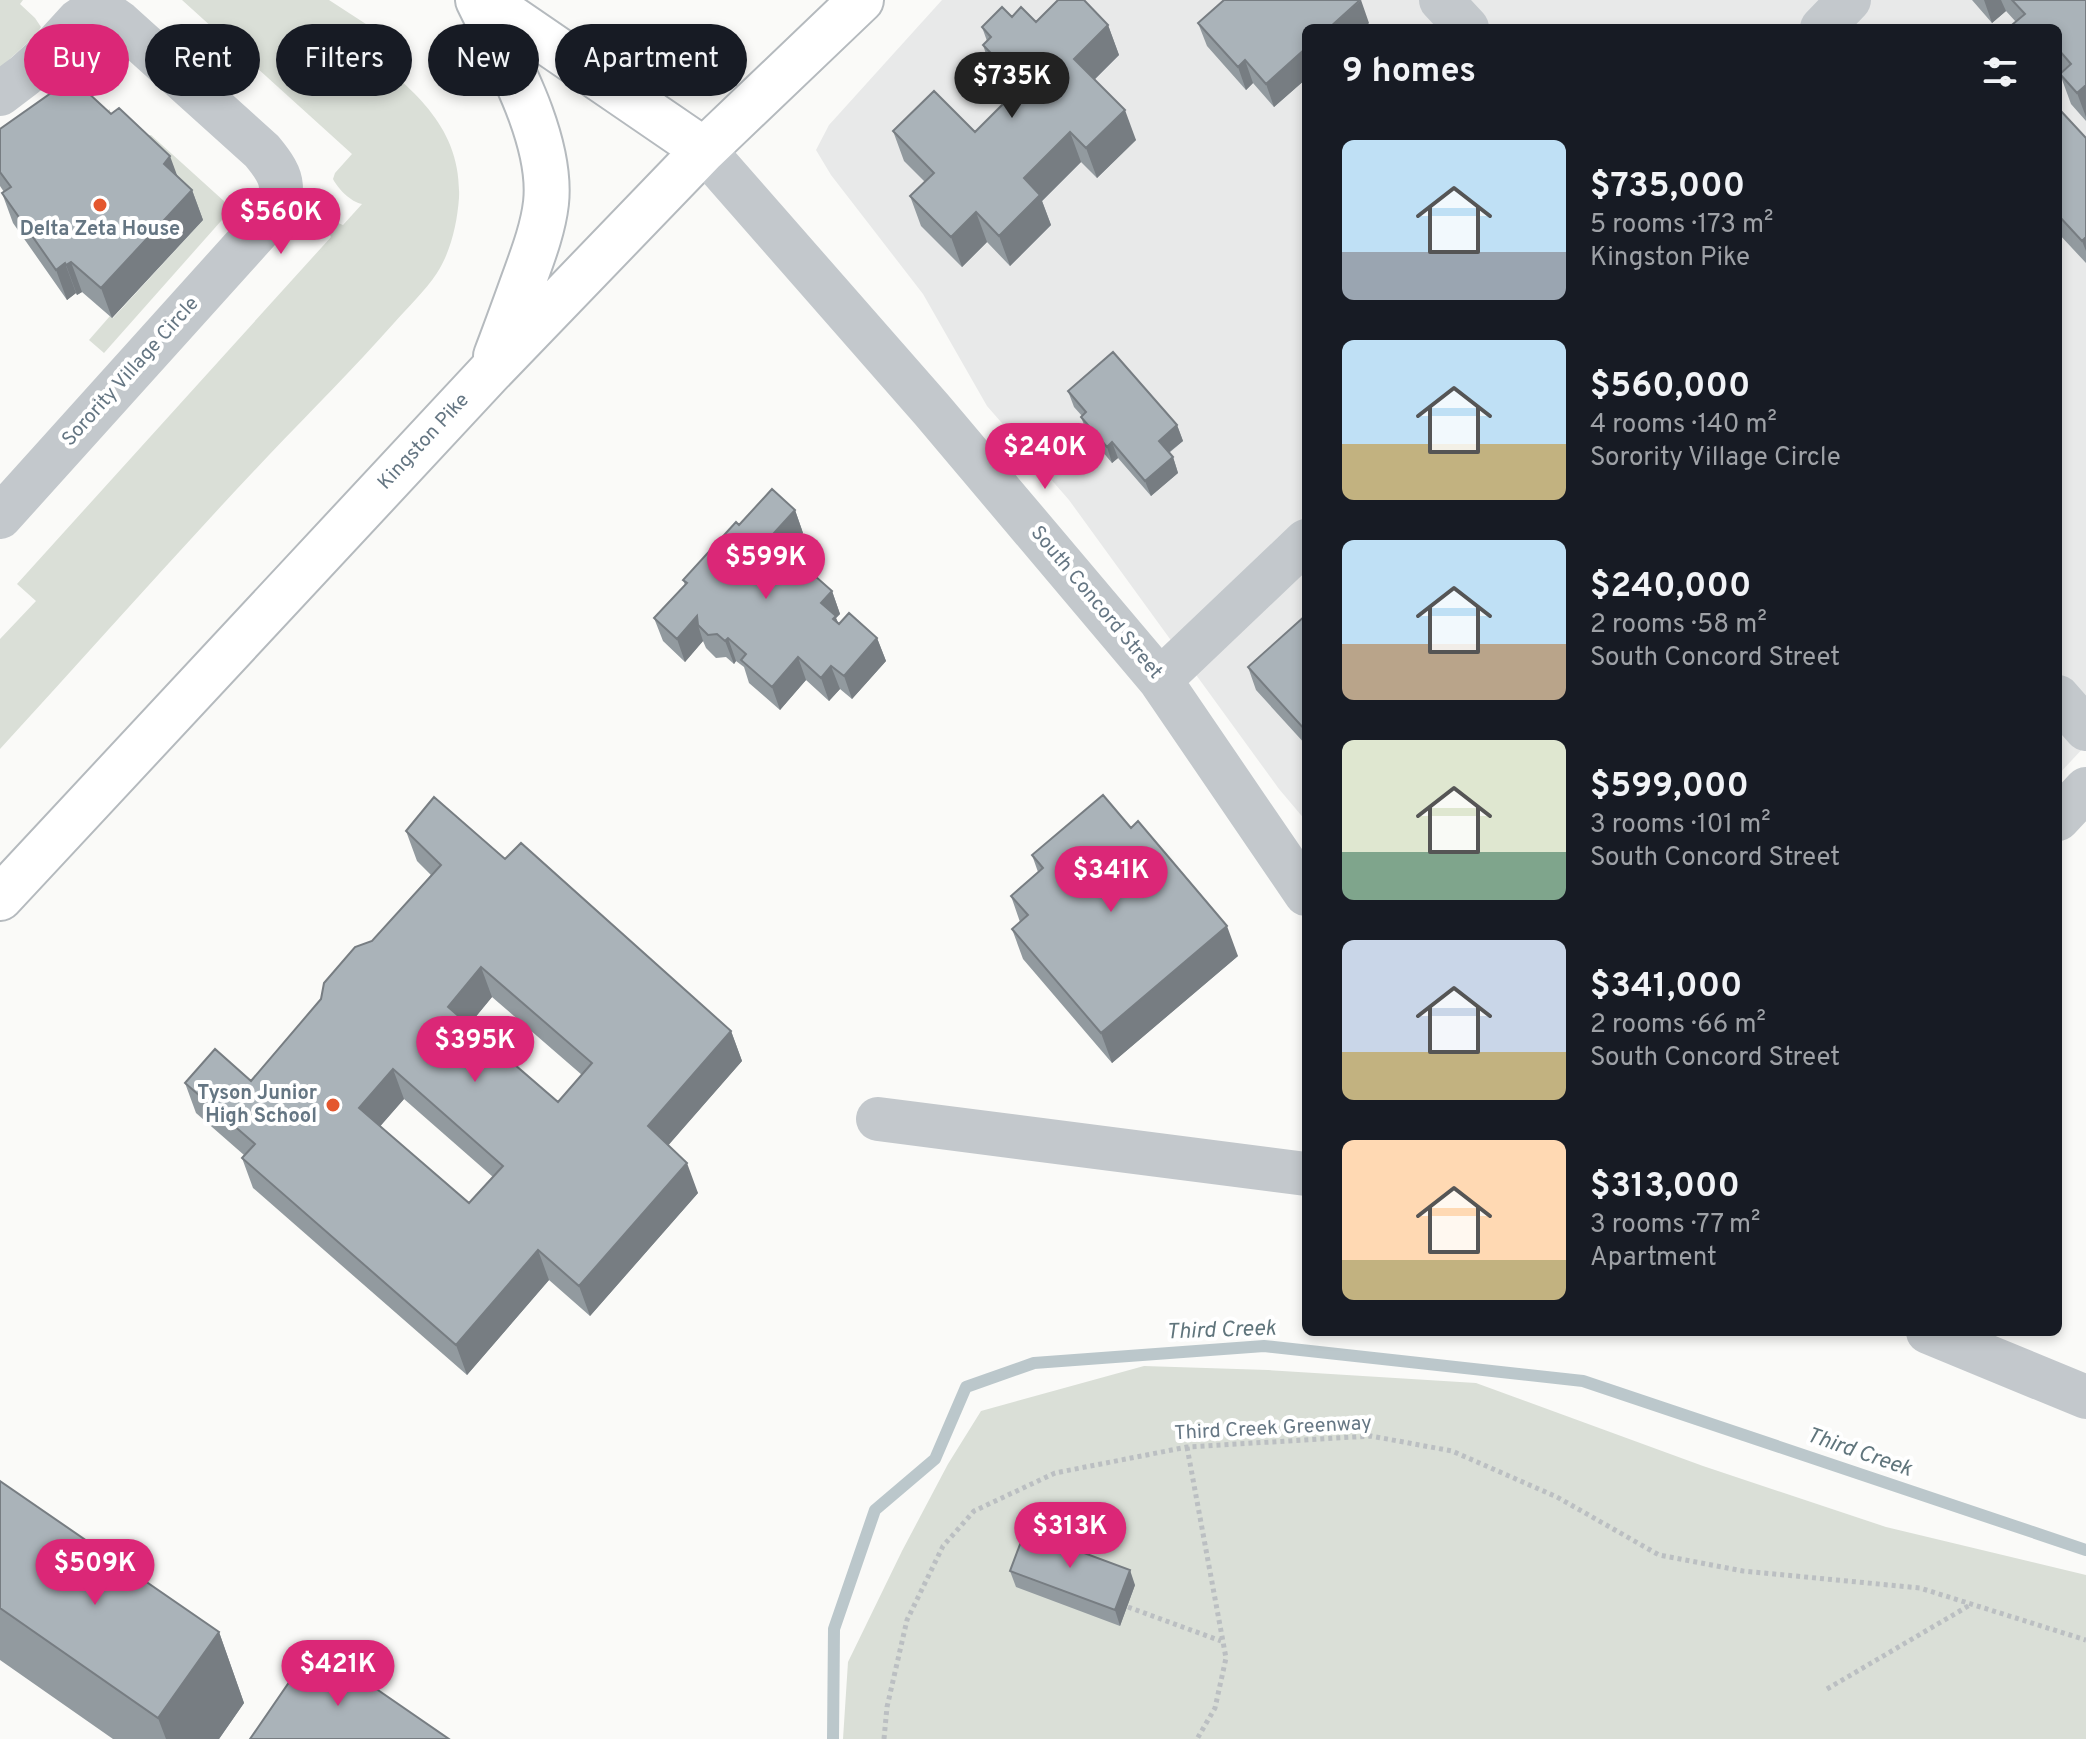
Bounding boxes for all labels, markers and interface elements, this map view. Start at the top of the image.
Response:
chip: Buy [24,24,129,96]
chip: Rent [145,24,260,96]
chip: Filters [276,24,412,96]
chip: New [428,24,539,96]
chip: Apartment [555,24,747,96]
icon: filters [1978,50,2022,94]
text: 9 homes [1342,51,1476,94]
pin: $735K [956,52,1068,120]
text: $735K [972,61,1052,94]
text: $735,000 [1590,166,1745,209]
icon: home [1406,172,1502,268]
pin: $560K [225,188,337,256]
marker: Delta Zeta House [91,196,109,214]
text: $560K [239,197,323,230]
text: 5 rooms · 173 m² [1590,209,1773,242]
place label: Delta Zeta House [20,217,180,243]
text: Kingston Pike [1590,242,1750,275]
street label: Sorority Village Circle [57,292,205,452]
text: $560,000 [1590,366,1750,409]
icon: home [1406,372,1502,468]
street label: Kingston Pike [373,388,475,496]
text: 4 rooms · 140 m² [1590,409,1777,442]
pin: $240K [989,423,1101,491]
text: $240K [1003,432,1087,465]
text: Sorority Village Circle [1590,442,1841,475]
street label: South Concord Street [1024,521,1168,685]
pin: $599K [710,533,822,601]
text: $599K [725,542,807,575]
text: $240,000 [1590,566,1751,609]
icon: home [1406,572,1502,668]
text: 2 rooms · 58 m² [1590,609,1767,642]
text: South Concord Street [1590,642,1840,675]
text: $599,000 [1590,766,1749,809]
icon: home [1406,772,1502,868]
text: 3 rooms · 101 m² [1590,809,1771,842]
text: South Concord Street [1590,842,1840,875]
pin: $341K [1055,846,1167,914]
text: $341K [1073,855,1149,888]
text: $341,000 [1590,966,1742,1009]
icon: home [1406,972,1502,1068]
text: 2 rooms · 66 m² [1590,1009,1766,1042]
pin: $395K [419,1016,531,1084]
text: $395K [434,1025,516,1058]
text: South Concord Street [1590,1042,1840,1075]
place label: Tyson Junior High School [197,1081,318,1130]
marker: Tyson Junior High School [324,1096,342,1114]
text: $313,000 [1590,1166,1740,1209]
icon: home [1406,1172,1502,1268]
text: 3 rooms · 77 m² [1590,1209,1760,1242]
text: Apartment [1590,1242,1717,1275]
water label: Third Creek [1166,1316,1277,1346]
street label: Third Creek Greenway [1173,1411,1373,1447]
water label: Third Creek [1803,1422,1916,1484]
pin: $313K [1014,1502,1126,1570]
text: $313K [1032,1511,1108,1544]
pin: $509K [39,1539,151,1607]
text: $509K [53,1548,137,1581]
pin: $421K [282,1640,394,1708]
text: $421K [299,1649,377,1682]

